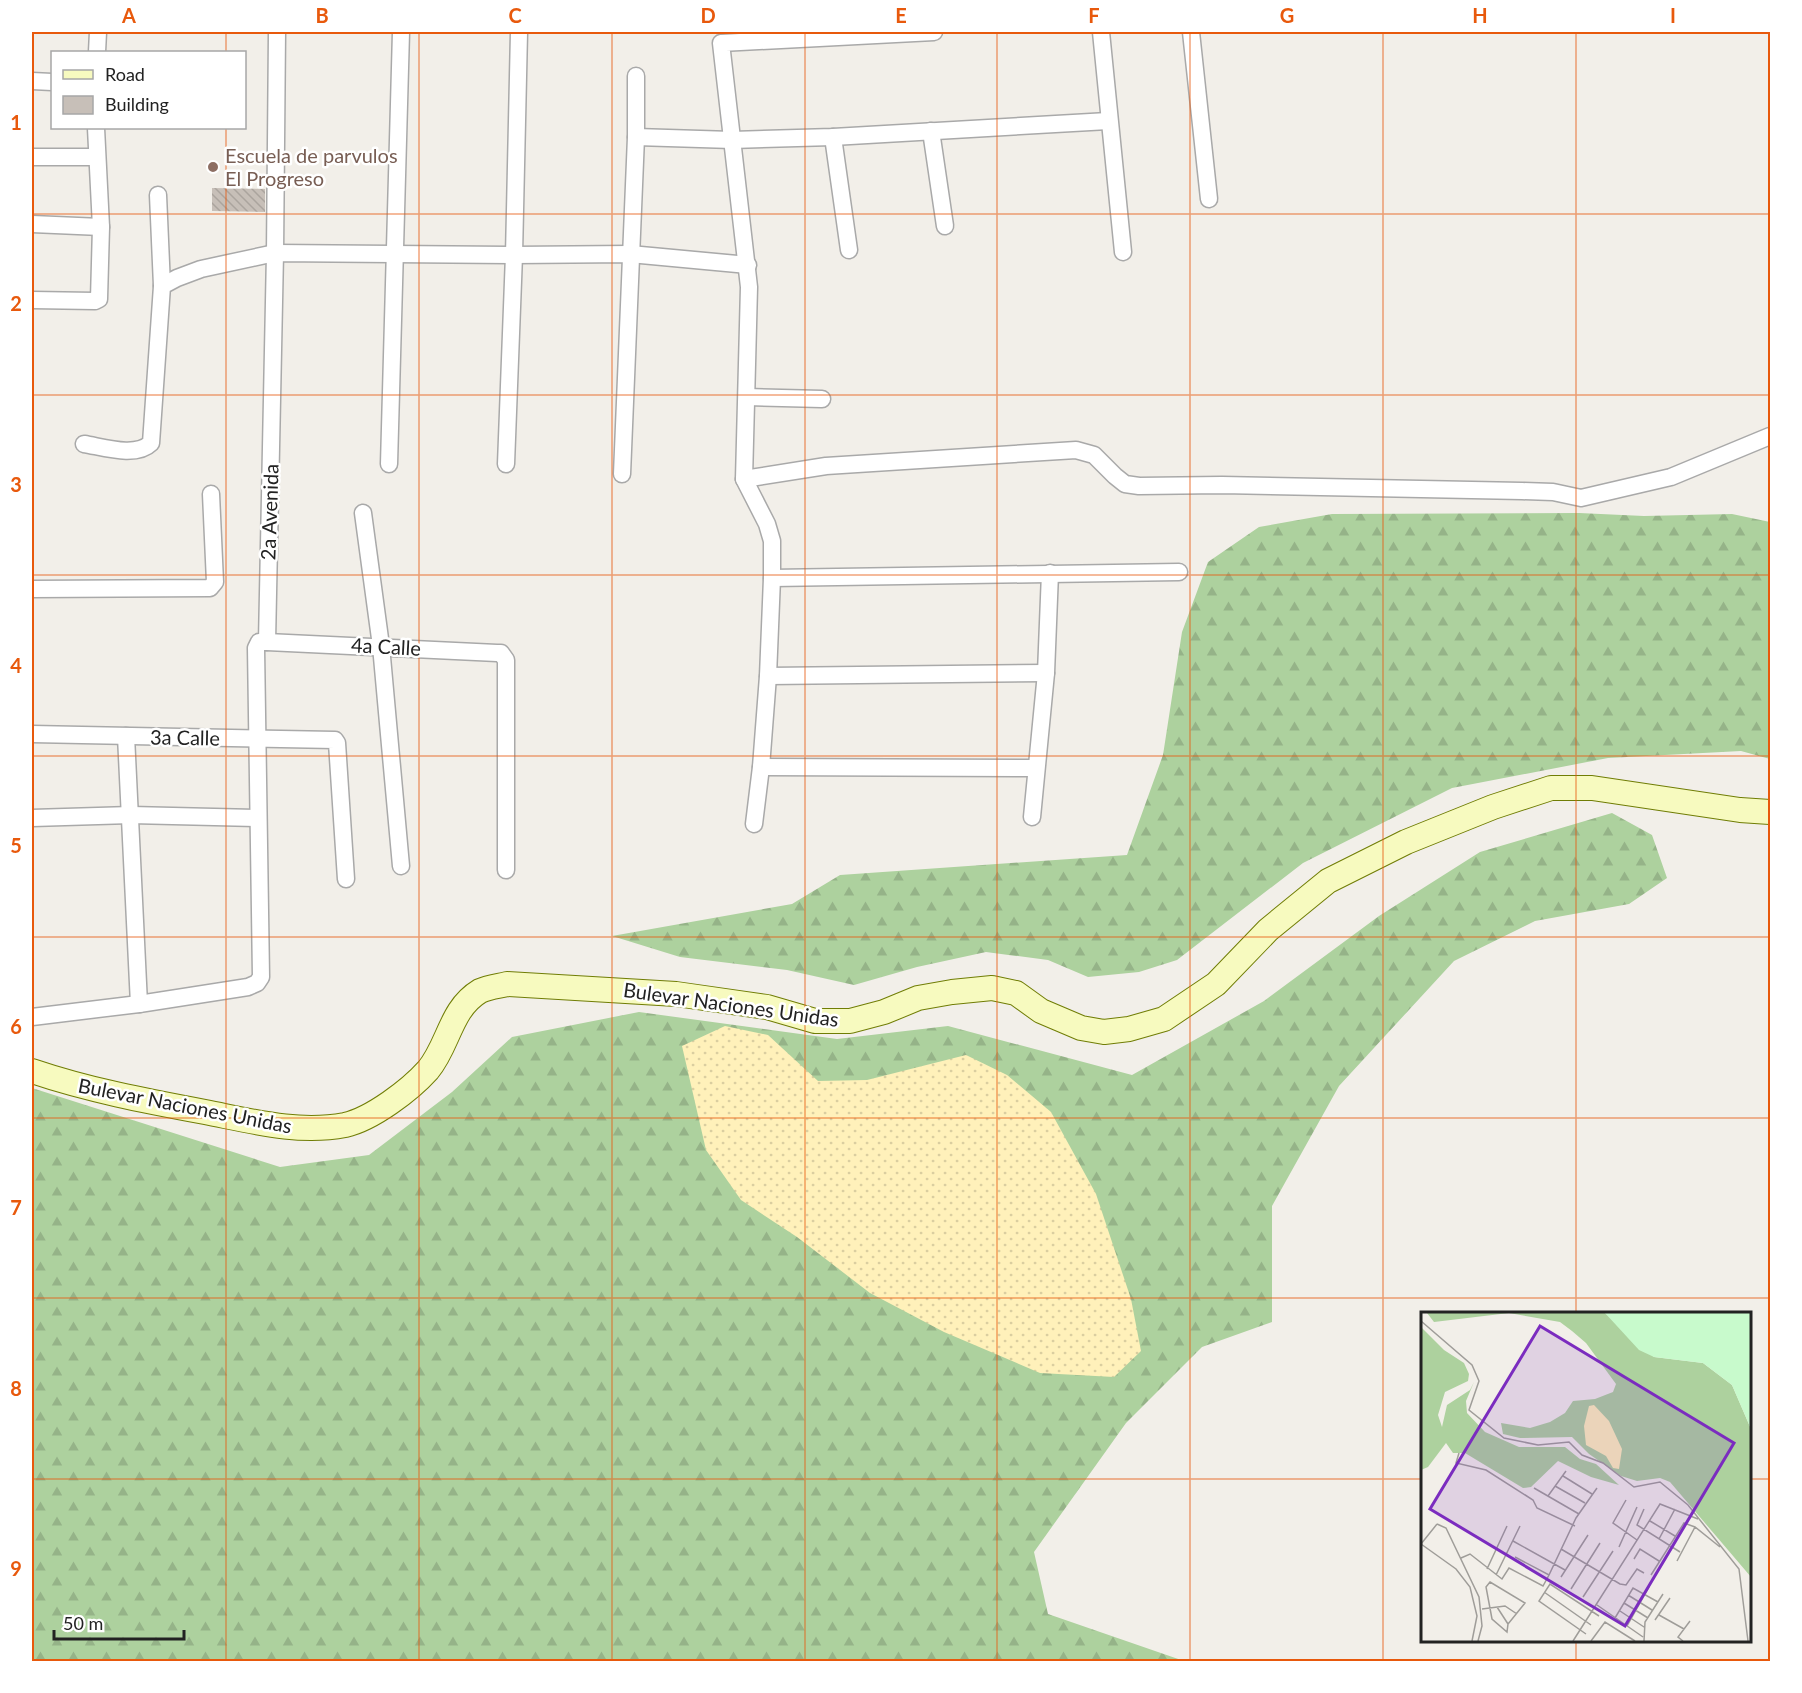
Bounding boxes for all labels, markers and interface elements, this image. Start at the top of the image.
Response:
text: A [121,3,136,27]
text: B [315,3,329,27]
text: C [508,3,522,27]
text: D [700,3,716,27]
text: E [895,3,907,27]
text: F [1088,3,1100,27]
text: G [1280,3,1294,27]
text: H [1472,3,1488,27]
text: I [1670,3,1676,27]
legend [51,51,246,129]
text: Road [105,63,145,85]
text: Building [105,93,169,115]
text: 1 [10,110,22,134]
place label: Escuela de parvulos El Progreso [225,143,398,190]
marker: Escuela de parvulos El Progreso [206,160,220,174]
text: 2 [10,291,22,315]
street label: 2a Avenida [255,463,283,561]
text: 3 [10,472,22,496]
street label: 4a Calle [350,632,422,660]
text: 4 [10,653,22,677]
street label: 3a Calle [150,724,220,750]
text: 5 [10,833,22,857]
street label: Bulevar Naciones Unidas [622,977,840,1031]
text: 6 [10,1014,22,1038]
street label: Bulevar Naciones Unidas [76,1073,294,1138]
text: 7 [10,1195,22,1219]
inset map [1421,1312,1751,1642]
text: 8 [10,1376,22,1400]
text: 9 [10,1556,22,1580]
scale bar [54,1603,184,1641]
text: 50 m [63,1612,103,1634]

